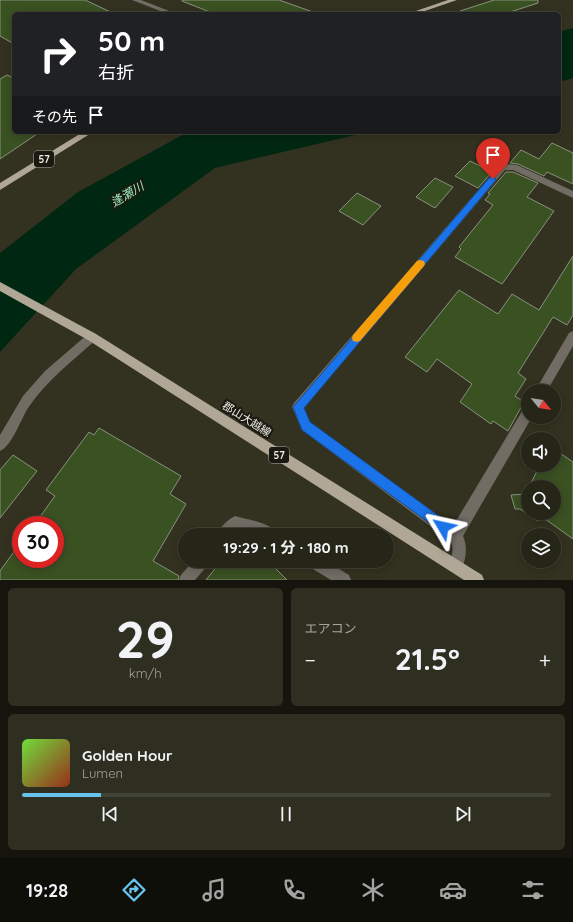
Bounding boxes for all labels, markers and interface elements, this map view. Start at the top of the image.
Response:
text: 50 m [98,23,165,58]
icon: right [32,28,84,80]
text: 右折 [98,61,134,84]
icon: arrive [85,104,107,126]
text: その先 [32,107,77,126]
pin [476,138,510,179]
icon: arrive [482,144,504,166]
road number: 57 [34,151,54,167]
water label: 逢瀬川 [108,177,148,210]
north arrow [521,384,561,424]
map controls [521,384,561,568]
street label: 郡山大越線 [220,398,274,440]
button: sound [521,432,561,472]
road number: 57 [269,447,289,463]
button: search [521,480,561,520]
position arrow [422,506,464,548]
speed limit sign: 30 [12,516,64,568]
button: layers [521,528,561,568]
text: 19:29 · 1 分 · 180 m [223,538,349,557]
text: 29 [116,606,175,671]
text: エアコン [305,620,357,636]
text: 21.5° [395,640,460,678]
text: − [305,646,316,674]
text: + [539,646,551,674]
text: km/h [129,665,162,681]
text: Golden Hour [82,746,173,765]
text: Lumen [82,765,123,781]
icon: previous [99,803,121,825]
icon: pause [275,803,297,825]
icon: next [452,803,474,825]
icon: directions [120,876,148,904]
icon: music [200,876,228,904]
icon: phone [280,876,308,904]
icon: climate [359,876,387,904]
icon: car [439,876,467,904]
icon: filters [519,876,547,904]
text: 19:28 [26,879,68,902]

